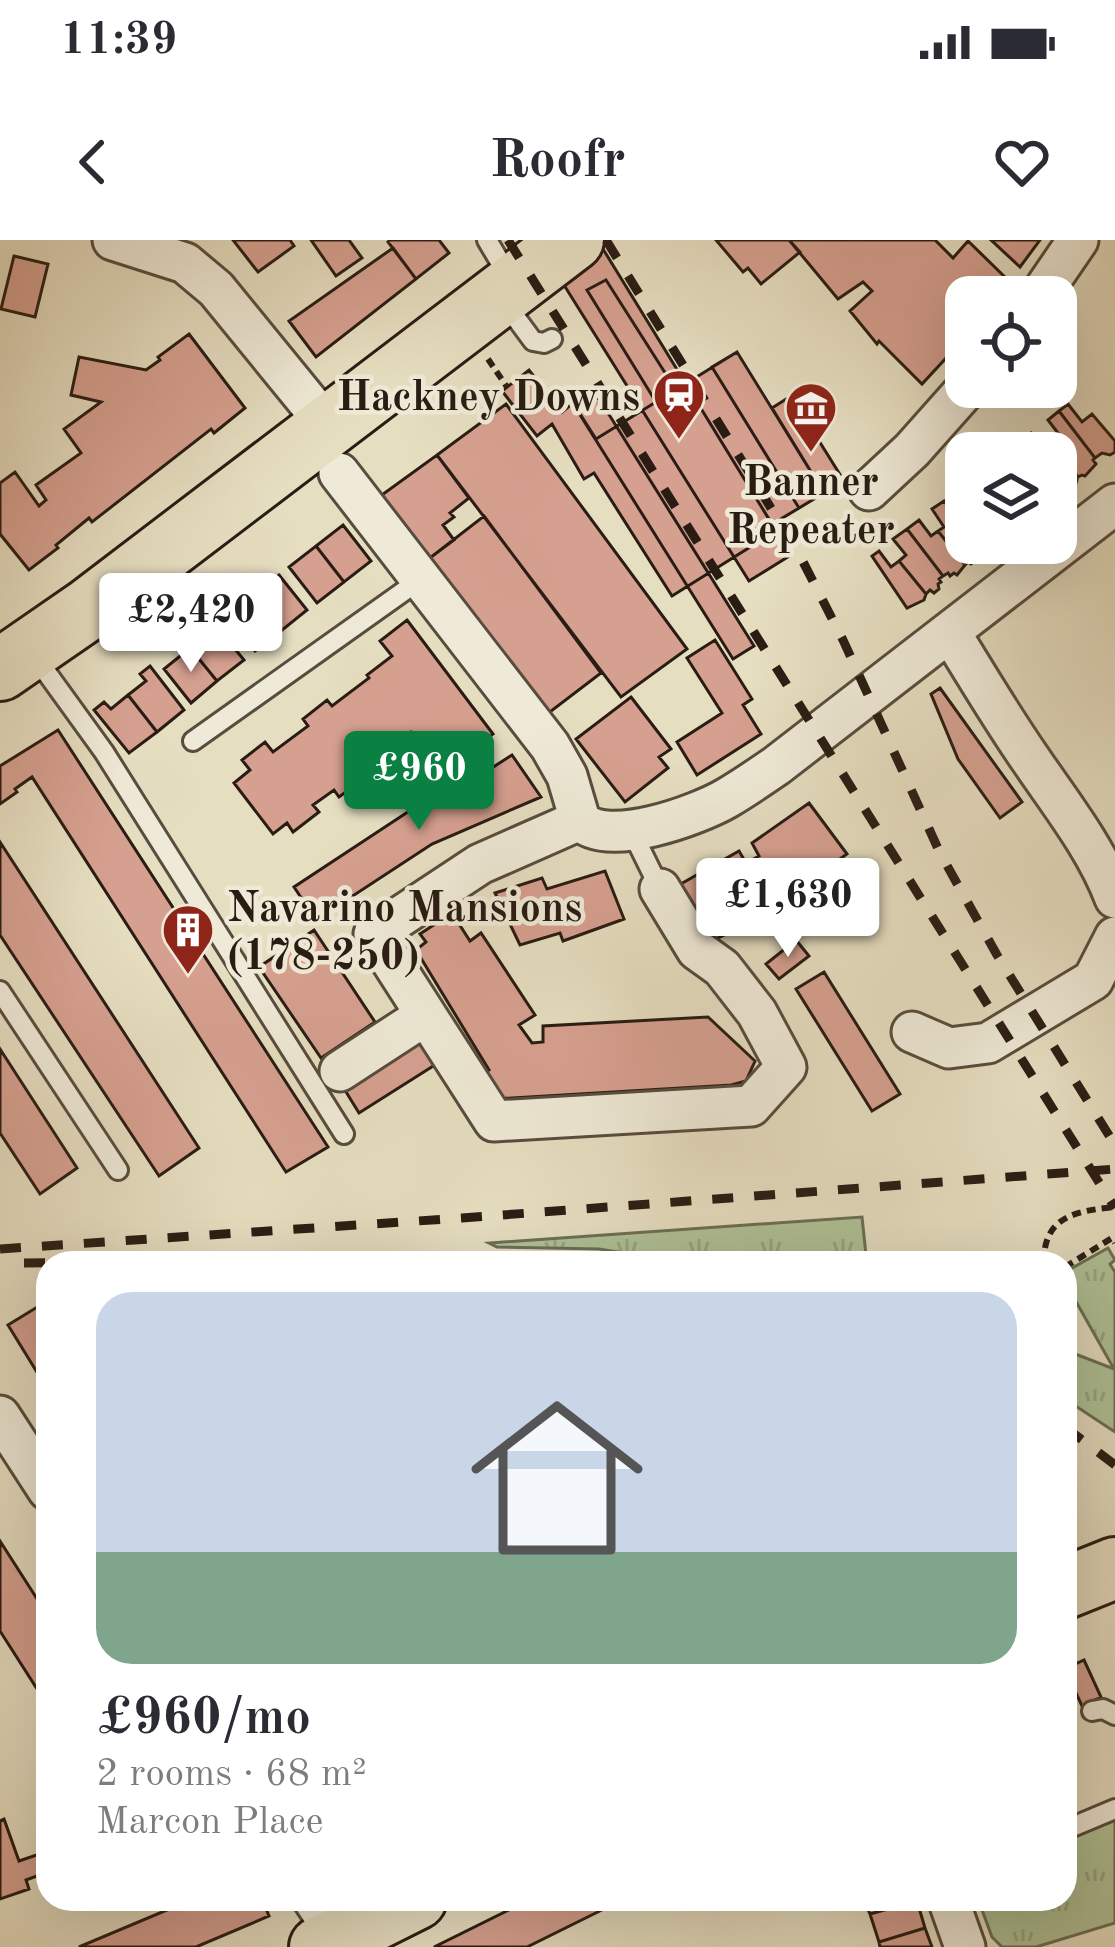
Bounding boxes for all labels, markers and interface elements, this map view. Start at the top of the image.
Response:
text: 11:39 [60,19,177,64]
icon: back [60,129,126,195]
icon: heart [989,129,1055,195]
text: Roofr [489,135,626,189]
map controls [945,276,1077,564]
button: locate [945,276,1077,408]
station icon: Hackney Downs [651,367,707,441]
place label: Hackney Downs [336,378,640,420]
museum icon: Banner Repeater [783,380,839,454]
button: layers [945,432,1077,564]
place label: Banner Repeater [727,463,895,553]
pin: £2,420 [93,573,289,675]
text: £2,420 [126,592,256,631]
pin: £960 [348,731,490,833]
text: £960 [371,750,467,789]
pin: £1,630 [690,858,886,960]
text: £1,630 [723,877,853,916]
place label: Navarino Mansions (178-250) [227,889,582,979]
building icon: Navarino Mansions (178-250) [160,902,216,976]
icon: home [449,1370,665,1586]
text: £960/mo [96,1694,311,1745]
text: 2 rooms · 68 m² [96,1755,367,1794]
text: Marcon Place [96,1803,324,1842]

